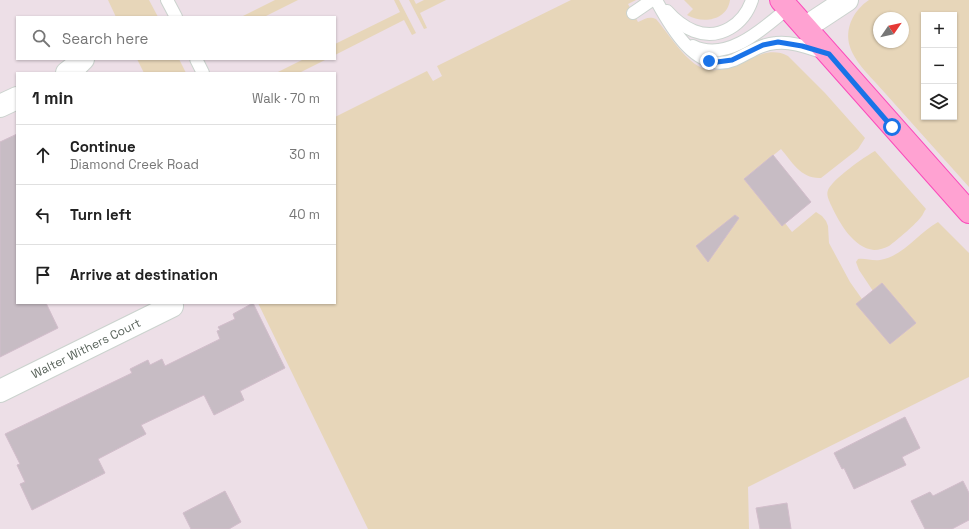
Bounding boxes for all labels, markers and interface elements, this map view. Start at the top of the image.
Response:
north arrow [873,12,909,48]
map controls [921,12,957,120]
button: + [921,12,957,48]
search box [16,16,336,60]
icon: search [30,27,52,49]
text: Search here [62,29,148,48]
button: − [921,48,957,84]
route end [700,52,718,70]
button: layers [921,84,957,120]
text: 1 min [32,87,74,109]
text: Walk · 70 m [252,90,320,107]
route start [883,118,901,136]
text: Continue [70,137,136,156]
icon: ahead [32,144,54,166]
text: 30 m [289,146,320,163]
text: Diamond Creek Road [70,156,199,173]
icon: left [32,204,54,226]
text: Turn left [70,205,132,224]
text: 40 m [289,206,320,223]
icon: arrive [32,264,54,286]
text: Arrive at destination [70,265,218,284]
street label: Walter Withers Court [29,315,143,382]

